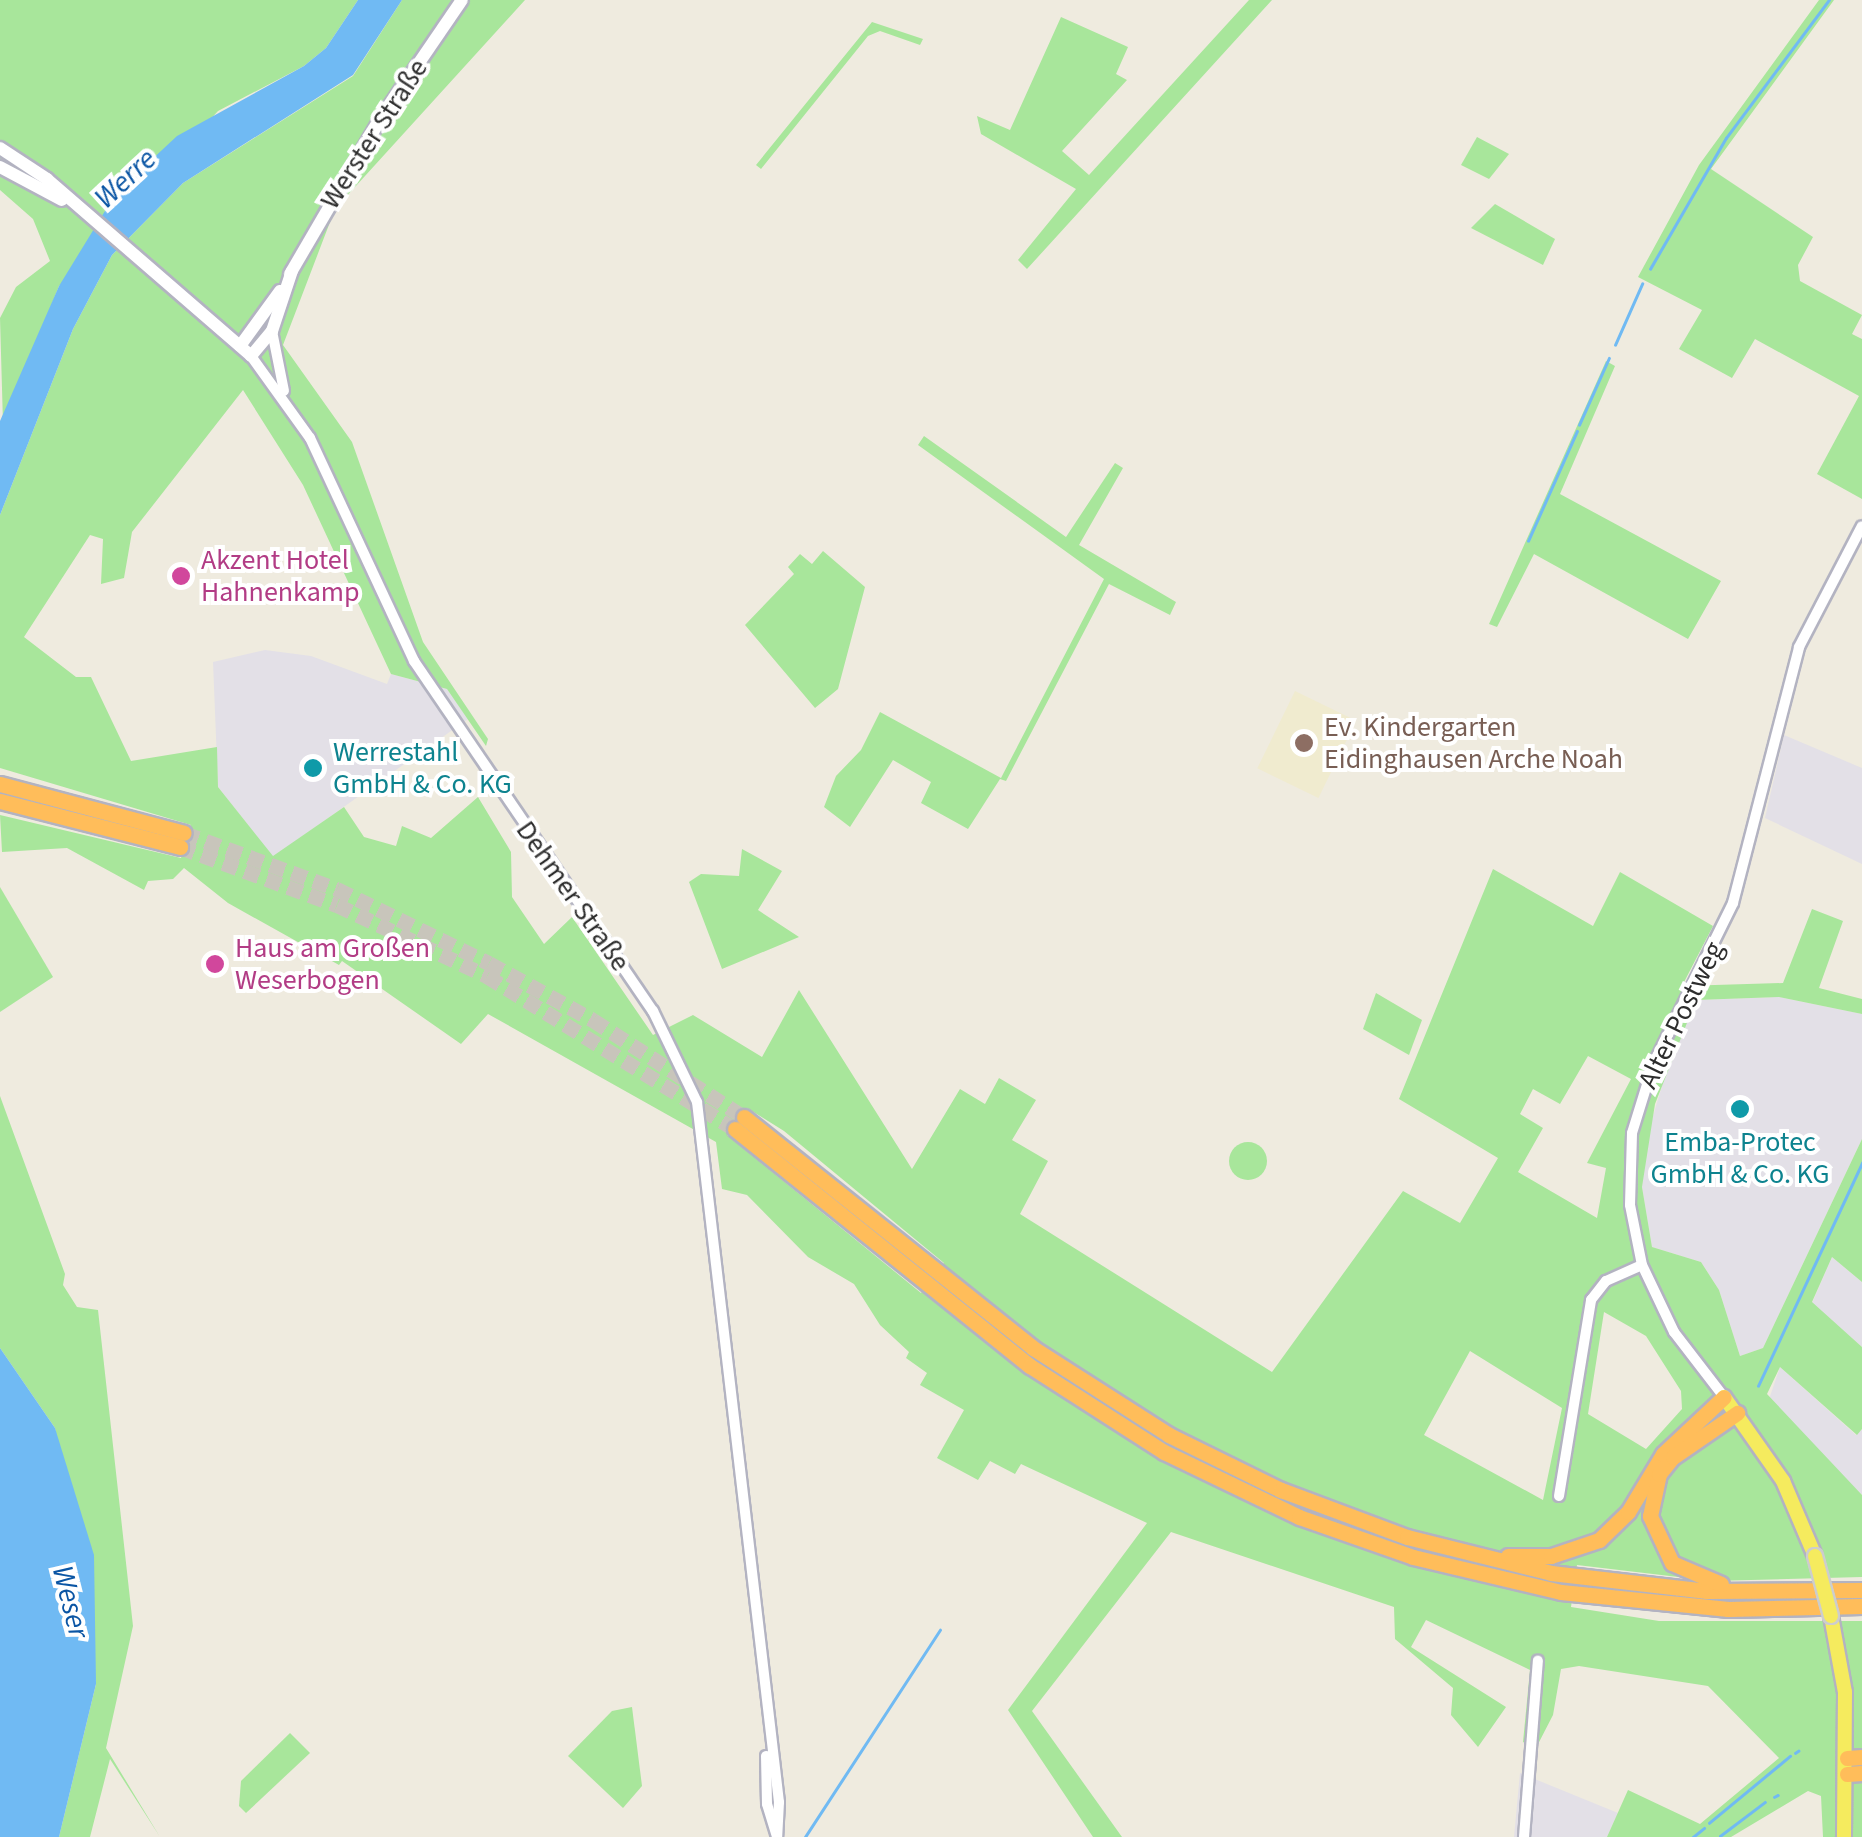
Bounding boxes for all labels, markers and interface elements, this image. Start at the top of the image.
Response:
street label: Werster Straße [313,53,435,215]
water label: Werre [88,141,164,217]
place label: Akzent Hotel Hahnenkamp [201,543,360,609]
marker: Akzent Hotel Hahnenkamp [170,565,192,587]
place label: Ev. Kindergarten Eidinghausen Arche Noah [1324,710,1623,776]
marker: Ev. Kindergarten Eidinghausen Arche Noah [1293,732,1315,754]
place label: Werrestahl GmbH & Co. KG [333,735,512,801]
marker: Werrestahl GmbH & Co. KG [302,757,324,779]
street label: Dehmer Straße [509,814,637,978]
place label: Haus am Großen Weserbogen [235,931,430,997]
street label: Alter Postweg [1631,936,1731,1094]
marker: Haus am Großen Weserbogen [204,953,226,975]
marker: Emba-Protec GmbH & Co. KG [1729,1098,1751,1120]
place label: Emba-Protec GmbH & Co. KG [1651,1125,1829,1191]
water label: Weser [44,1562,96,1642]

